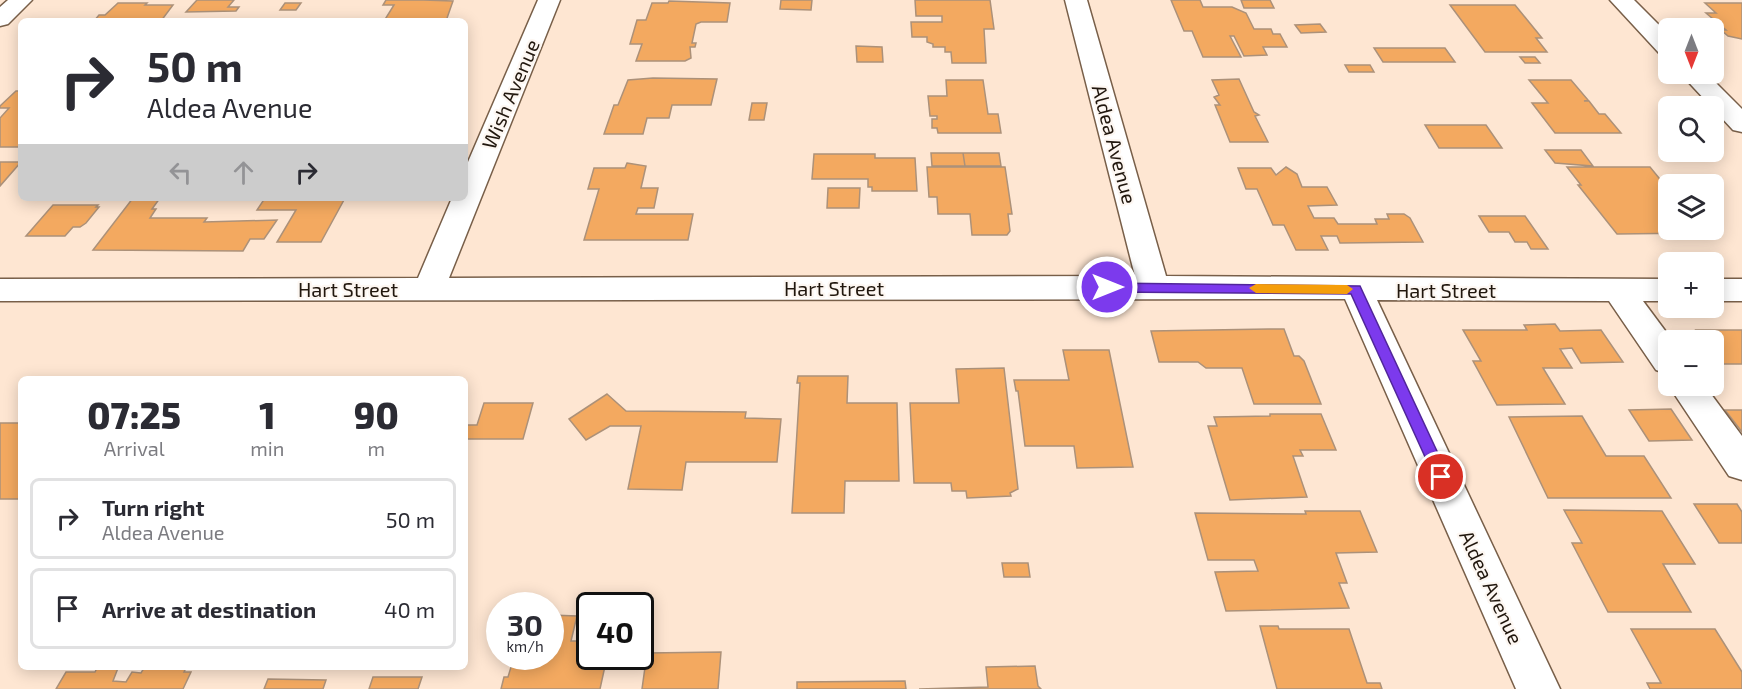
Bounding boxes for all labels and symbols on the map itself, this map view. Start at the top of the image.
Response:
north arrow [1658,18,1724,84]
street label: Wish Avenue [476,36,544,152]
street label: Aldea Avenue [1088,82,1142,206]
position arrow [1075,255,1139,319]
street label: Hart Street [784,276,884,300]
street label: Hart Street [298,277,398,301]
street label: Hart Street [1396,278,1496,302]
pin [1415,451,1466,502]
street label: Aldea Avenue [1455,526,1529,648]
speed limit sign: 40 [576,592,654,670]

